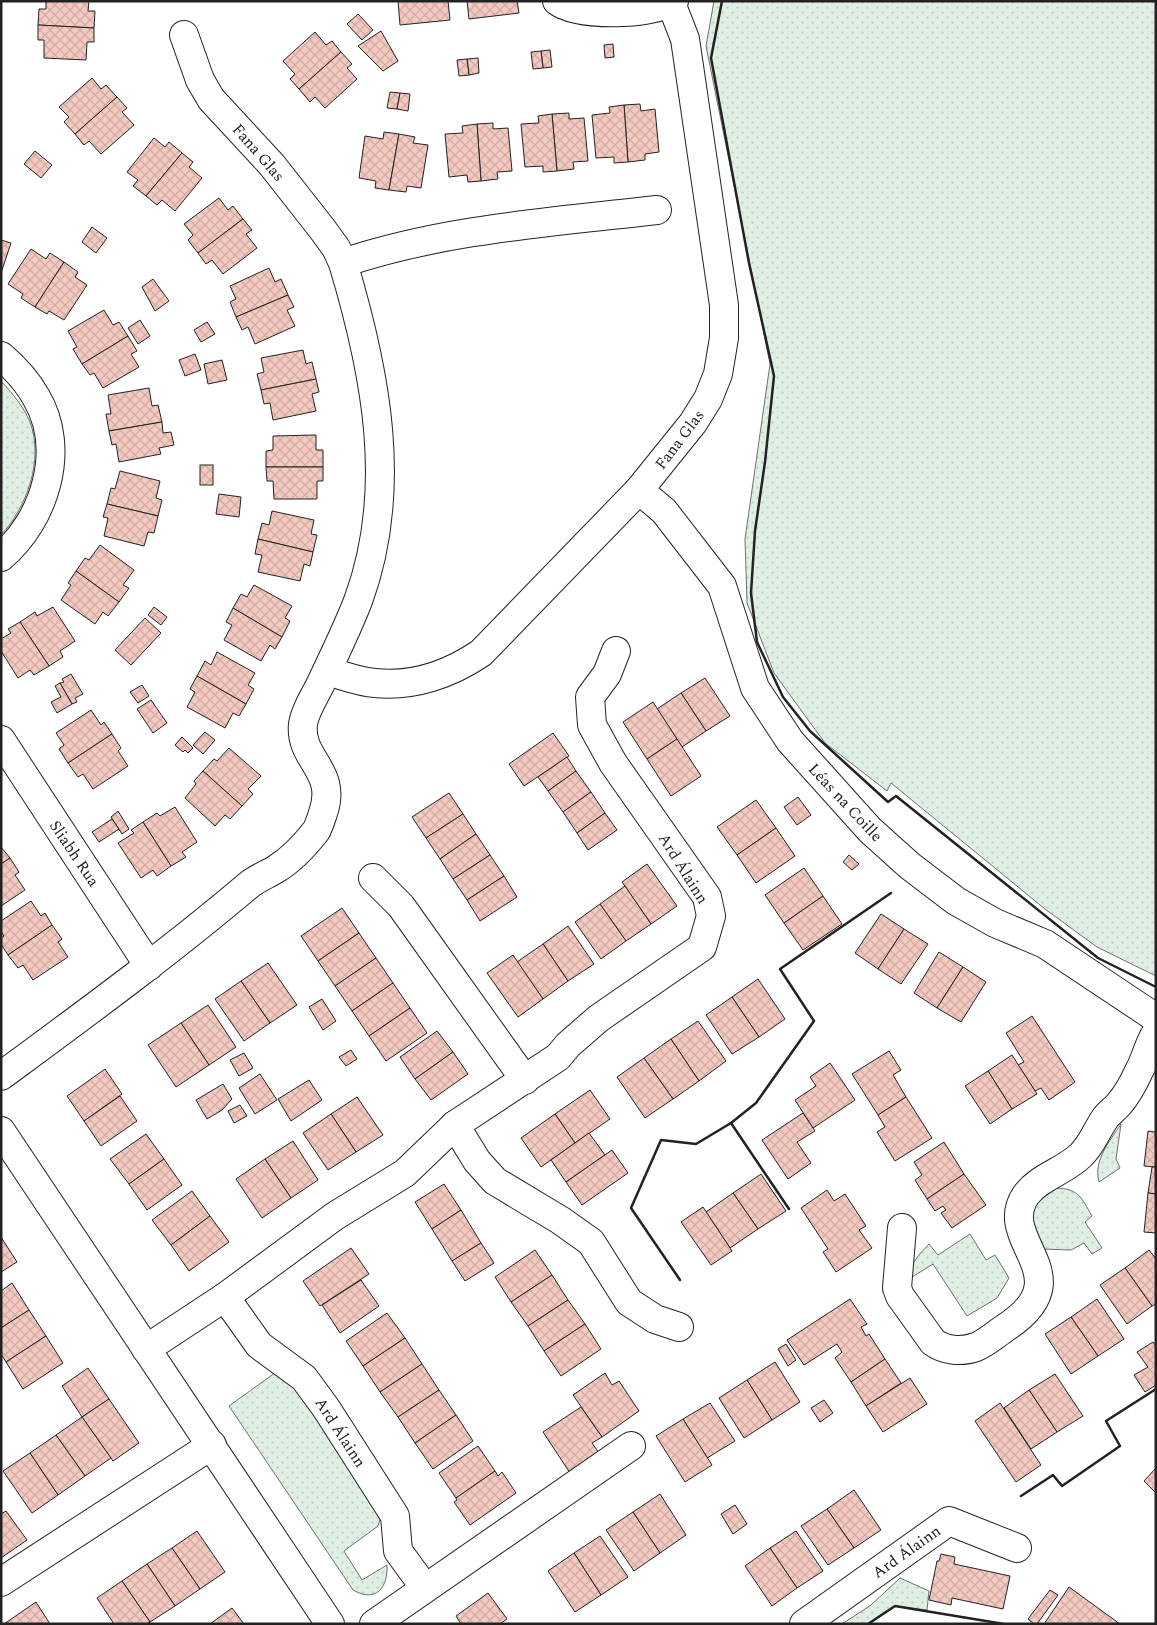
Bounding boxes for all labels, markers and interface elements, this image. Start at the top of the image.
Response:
street label: Fana Glas [226,118,290,187]
street label: Fana Glas [649,404,710,475]
street label: Léas na Coille [802,758,888,847]
street label: Sliabh Rua [43,816,105,892]
street label: Ard Álainn [652,829,714,909]
street label: Ard Álainn [309,1393,372,1472]
street label: Ard Álainn [867,1519,946,1584]

